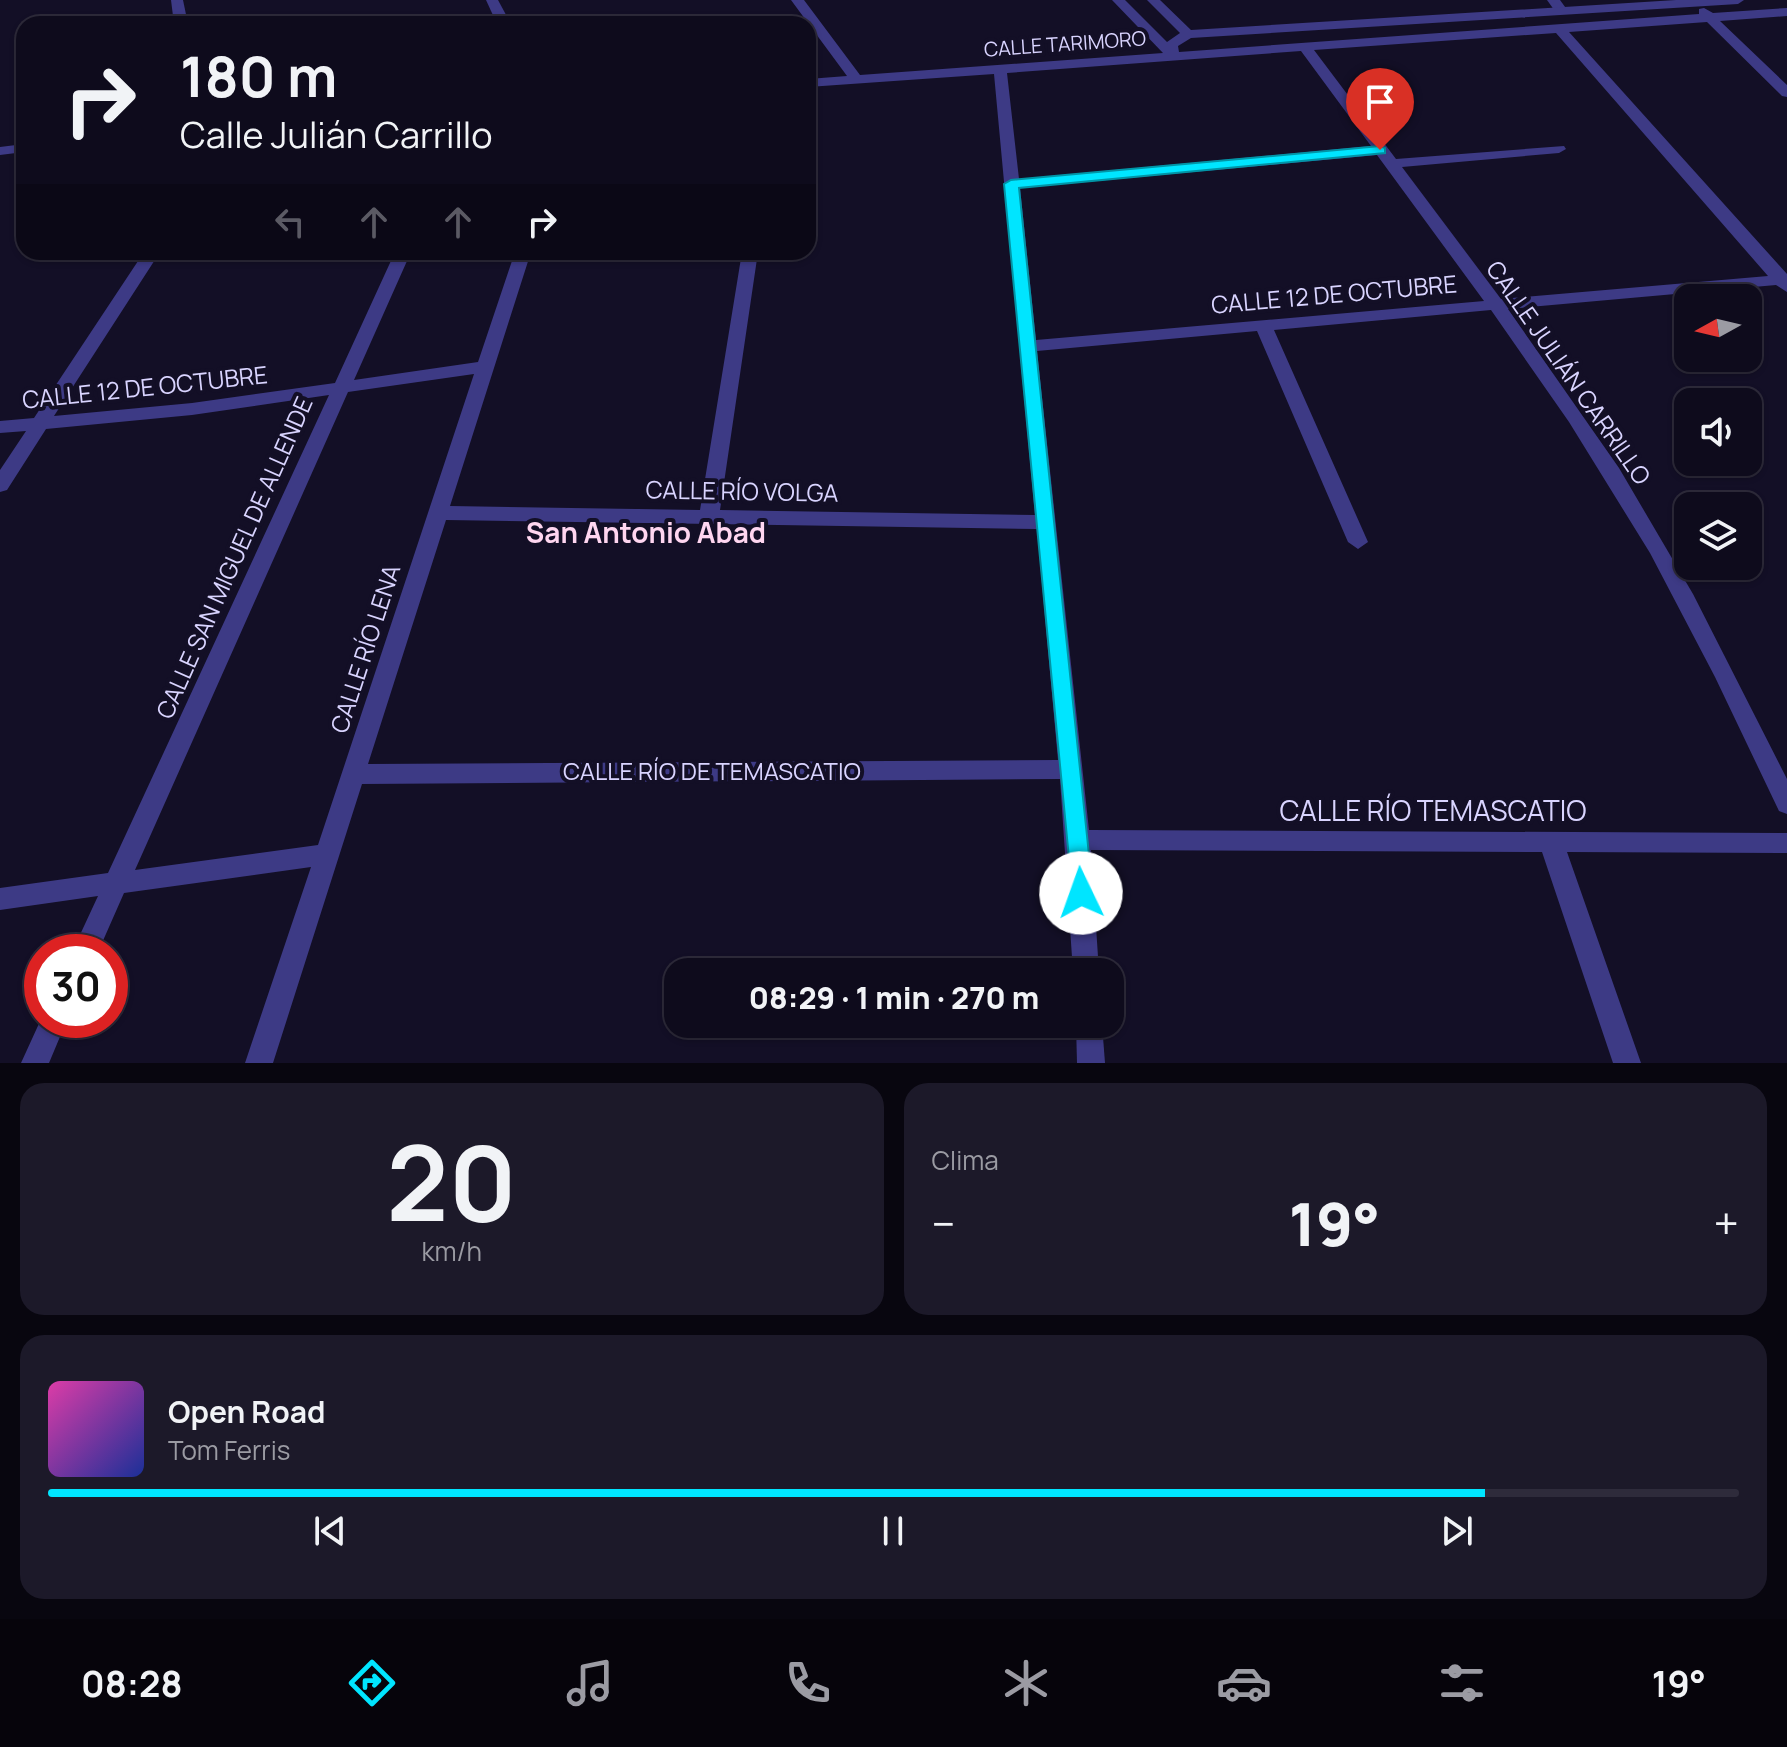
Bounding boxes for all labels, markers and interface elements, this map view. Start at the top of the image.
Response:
street label: CALLE TARIMORO [983,24,1147,63]
text: 180 m [180,37,337,114]
icon: right [48,48,152,152]
pin [1346,68,1414,150]
icon: arrive [1358,80,1402,124]
text: Calle Julián Carrillo [180,110,493,159]
icon: left [268,200,312,244]
icon: ahead [352,200,396,244]
icon: ahead [436,200,480,244]
icon: right [520,200,564,244]
street label: CALLE JULIÁN CARRILLO [1479,254,1659,491]
street label: CALLE 12 DE OCTUBRE [1210,266,1458,321]
north arrow [1674,284,1762,372]
map controls [1674,284,1762,580]
street label: CALLE 12 DE OCTUBRE [21,357,269,416]
button: sound [1674,388,1762,476]
street label: CALLE SAN MIGUEL DE ALLENDE [147,391,320,724]
street label: CALLE RÍO VOLGA [645,472,839,509]
button: layers [1674,492,1762,580]
district label: San Antonio Abad [526,513,766,551]
street label: CALLE RÍO LENA [322,560,407,737]
street label: CALLE RÍO DE TEMASCATIO [563,754,861,787]
street label: CALLE RÍO TEMASCATIO [1279,791,1587,829]
position arrow [1039,851,1123,935]
speed limit sign: 30 [24,934,128,1038]
text: 08:29 · 1 min · 270 m [749,977,1039,1018]
text: 20 [387,1110,517,1252]
text: Clima [932,1142,999,1178]
text: 19° [1289,1182,1380,1264]
text: − [932,1193,955,1253]
text: + [1714,1193,1739,1253]
text: km/h [422,1233,482,1269]
text: Open Road [168,1391,325,1432]
text: Tom Ferris [168,1432,290,1468]
icon: previous [308,1509,352,1553]
icon: pause [871,1509,915,1553]
icon: next [1435,1509,1479,1553]
icon: directions [344,1655,400,1711]
icon: music [562,1655,618,1711]
icon: phone [780,1655,836,1711]
icon: climate [998,1655,1054,1711]
icon: car [1216,1655,1272,1711]
icon: filters [1434,1655,1490,1711]
text: 08:28 [81,1659,183,1708]
text: 19° [1652,1659,1706,1708]

